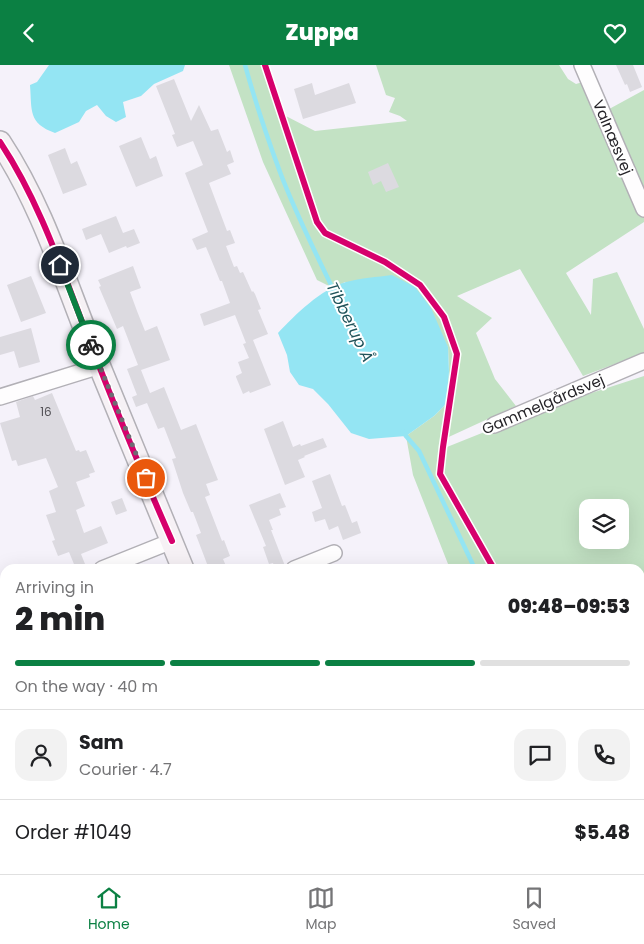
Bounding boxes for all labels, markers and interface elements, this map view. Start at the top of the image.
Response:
text: Zuppa [285,17,359,48]
icon: back [15,19,43,47]
icon: heart [601,19,629,47]
street label: Valnæsvej [588,96,638,178]
pin [39,244,81,286]
icon: home [46,251,74,279]
water label: Tibberup Å [321,278,379,366]
courier [66,320,116,370]
icon: bike [77,331,105,359]
street label: Gammelgårdsvej [479,369,607,439]
house number: 16 [40,403,52,420]
pin [125,457,167,499]
icon: bag [132,464,160,492]
map controls [579,499,629,549]
button: layers [579,499,629,549]
text: Arriving in [15,576,94,599]
text: 09:48–09:53 [508,593,630,620]
text: 2 min [15,596,105,641]
text: On the way · 40 m [15,675,158,698]
button: person [15,729,67,781]
text: Sam [79,729,124,756]
button: chat [514,729,566,781]
button: phone [578,729,630,781]
text: Courier · 4.7 [79,758,172,781]
text: Order #1049 [15,819,132,846]
text: $5.48 [575,819,630,846]
tab: Home [88,884,130,935]
tab: Map [306,884,337,935]
tab: Saved [512,884,556,935]

